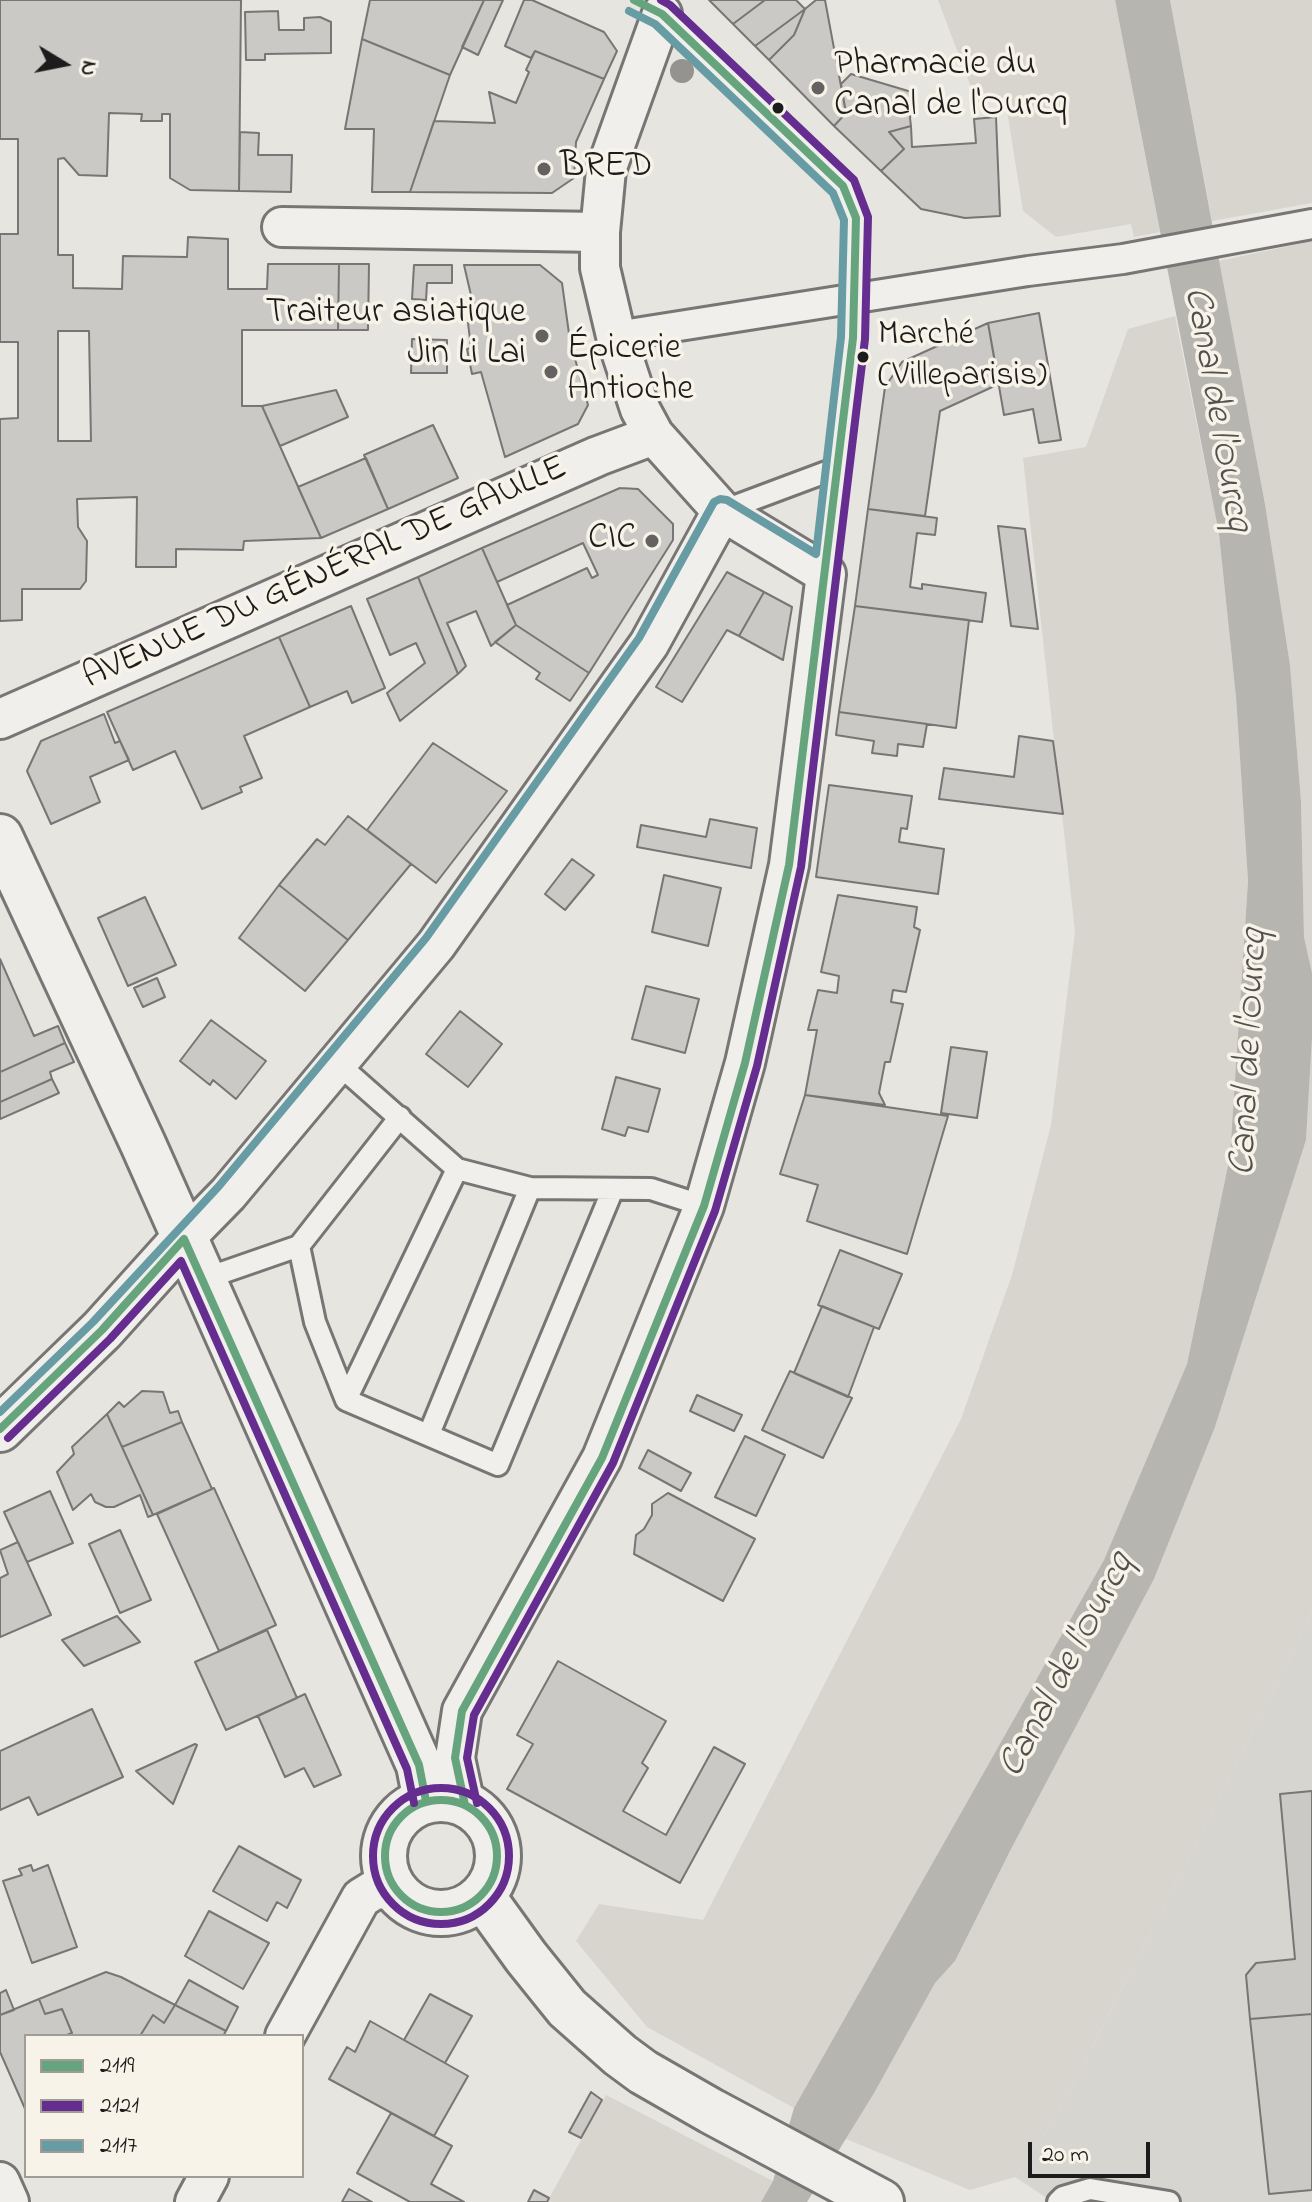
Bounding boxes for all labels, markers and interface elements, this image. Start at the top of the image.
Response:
north arrow [24,24,104,104]
place label: Pharmacie du Canal de l'Ourcq [834,45,1067,130]
text: N [71,58,105,78]
marker: Pharmacie du Canal de l'Ourcq [809,79,827,97]
unlabelled marker [770,100,786,116]
place label: BRED [560,147,652,191]
marker: BRED [535,160,553,178]
water label: Canal de l'Ourcq [1170,284,1258,534]
place label: Traiteur asiatique Jin Li Lai [266,293,526,378]
place label: Marché (Villeparisis) [878,317,1047,396]
marker: Traiteur asiatique Jin Li Lai [533,327,551,345]
place label: Épicerie Antioche [567,329,693,414]
marker: Marché (Villeparisis) [855,349,871,365]
marker: Épicerie Antioche [542,363,560,381]
street label: AVENUE DU GÉNÉRAL DE GAULLE [77,448,575,702]
place label: CIC [588,519,636,563]
marker: CIC [643,532,661,550]
water label: Canal de l'Ourcq [1223,929,1281,1177]
water label: Canal de l'Ourcq [991,1548,1147,1786]
legend [24,2034,304,2178]
text: 2119 [100,2049,134,2084]
text: 2121 [100,2089,139,2124]
scale bar [1032,2126,1154,2176]
text: 2117 [100,2129,137,2164]
text: 20 m [1042,2138,1089,2173]

